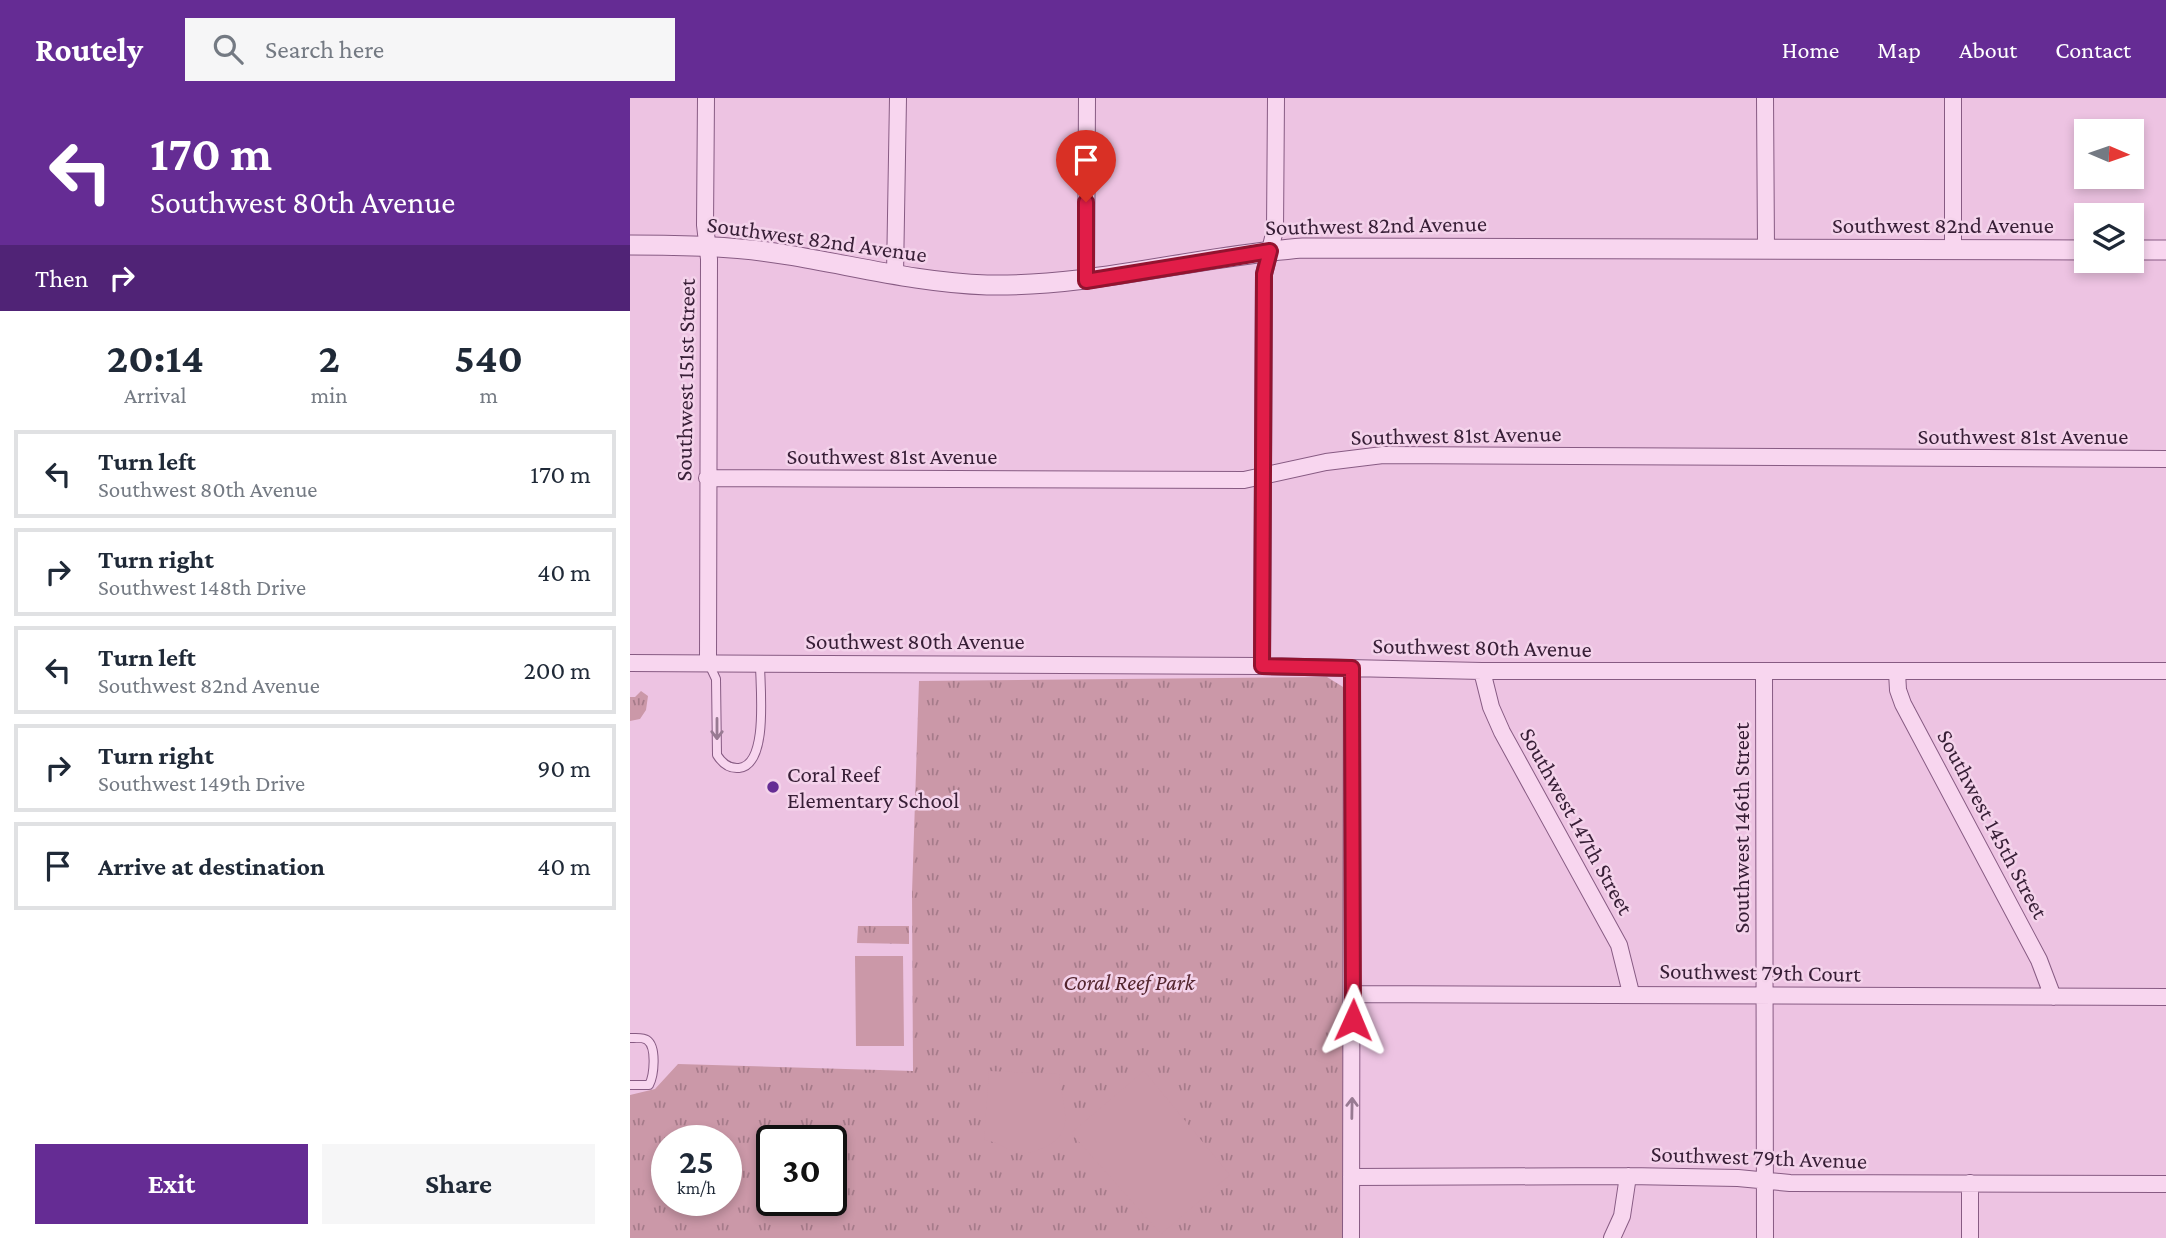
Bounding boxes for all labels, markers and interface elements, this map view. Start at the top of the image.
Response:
search box [185,18,675,81]
icon: search [209,30,247,68]
text: Routely [35,31,143,68]
text: Search here [265,35,384,64]
text: Home [1782,36,1839,63]
text: Map [1877,36,1921,63]
text: About [1959,36,2017,63]
text: Contact [2055,36,2131,63]
north arrow [2074,119,2144,189]
map controls [2074,119,2144,273]
icon: left [35,126,126,217]
text: 170 m [150,126,272,181]
pin [1056,130,1116,202]
icon: arrive [1067,141,1105,179]
text: Southwest 80th Avenue [150,184,455,220]
button: layers [2074,203,2144,273]
street label: Southwest 82nd Avenue [1265,210,1487,240]
street label: Southwest 82nd Avenue [705,211,929,267]
street label: Southwest 82nd Avenue [1832,212,2054,238]
icon: right [103,259,141,297]
text: Then [35,264,89,293]
street label: Southwest 151st Street [670,278,700,482]
text: 20:14 [107,334,204,381]
text: 2 [318,334,340,381]
text: 540 [454,334,523,381]
text: Arrival [124,382,187,408]
text: min [311,382,348,408]
text: m [479,382,498,408]
street label: Southwest 81st Avenue [1350,420,1562,450]
street label: Southwest 81st Avenue [1918,423,2128,449]
street label: Southwest 81st Avenue [787,443,997,469]
text: Turn left [98,447,196,476]
icon: left [39,455,77,493]
text: 170 m [530,460,591,489]
text: Southwest 80th Avenue [98,476,317,502]
text: Turn right [98,545,214,574]
icon: right [39,553,77,591]
text: 40 m [537,558,591,587]
text: Southwest 148th Drive [98,574,306,600]
street label: Southwest 80th Avenue [805,628,1025,654]
street label: Southwest 80th Avenue [1372,632,1592,662]
text: Turn left [98,643,196,672]
icon: left [39,651,77,689]
text: 200 m [523,656,591,685]
text: Southwest 82nd Avenue [98,672,320,698]
one-way arrow [710,717,724,740]
street label: Southwest 146th Street [1728,722,1754,934]
street label: Southwest 147th Street [1515,723,1639,919]
street label: Southwest 145th Street [1932,725,2054,923]
text: Turn right [98,741,214,770]
icon: right [39,749,77,787]
text: 90 m [537,754,591,783]
place label: Coral Reef Elementary School [787,761,959,813]
text: Southwest 149th Drive [98,770,305,796]
marker: Coral Reef Elementary School [765,779,781,795]
icon: arrive [39,847,77,885]
text: Arrive at destination [98,852,325,881]
text: 40 m [537,852,591,881]
street label: Southwest 79th Court [1659,957,1861,987]
park label: Coral Reef Park [1063,969,1196,995]
position arrow [1316,983,1390,1057]
one-way arrow [1345,1097,1358,1120]
speed limit sign: 30 [756,1125,847,1216]
street label: Southwest 79th Avenue [1650,1140,1868,1174]
text: 25 [679,1142,714,1181]
button: Exit [35,1144,308,1224]
button: Share [322,1144,595,1224]
text: km/h [677,1178,716,1198]

